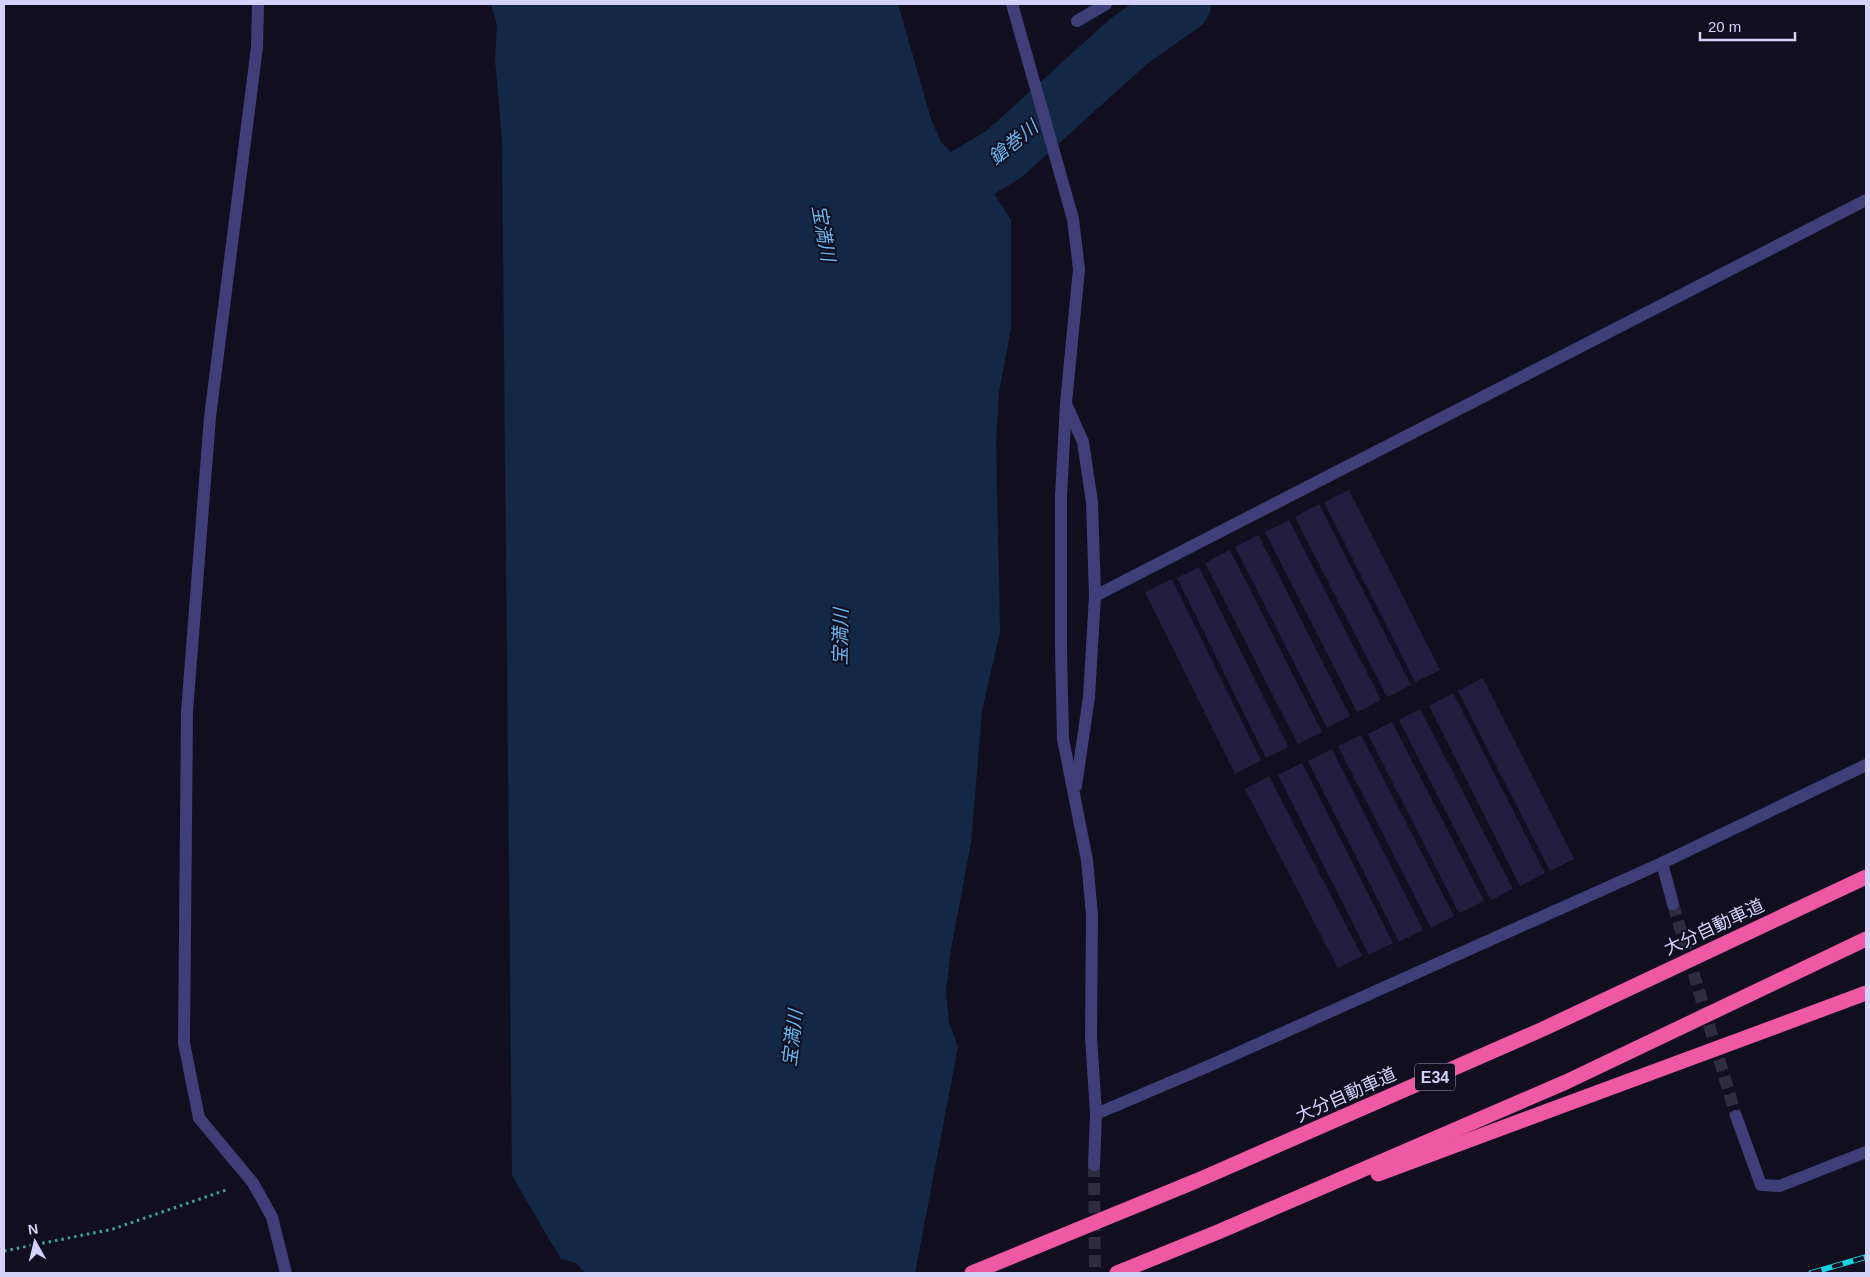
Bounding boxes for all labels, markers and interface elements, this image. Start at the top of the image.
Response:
scale bar [1700,10,1795,42]
text: 20 m [1708,18,1741,35]
water label: 鎗巻川 [985,115,1044,168]
water label: 宝満川 [808,203,839,265]
water label: 宝満川 [830,606,852,666]
street label: 大分自動車道 [1661,895,1767,959]
water label: 宝満川 [779,1007,807,1068]
street label: 大分自動車道 [1293,1064,1399,1126]
road number: E34 [1415,1064,1455,1090]
north arrow [10,1217,60,1267]
text: N [27,1220,39,1238]

